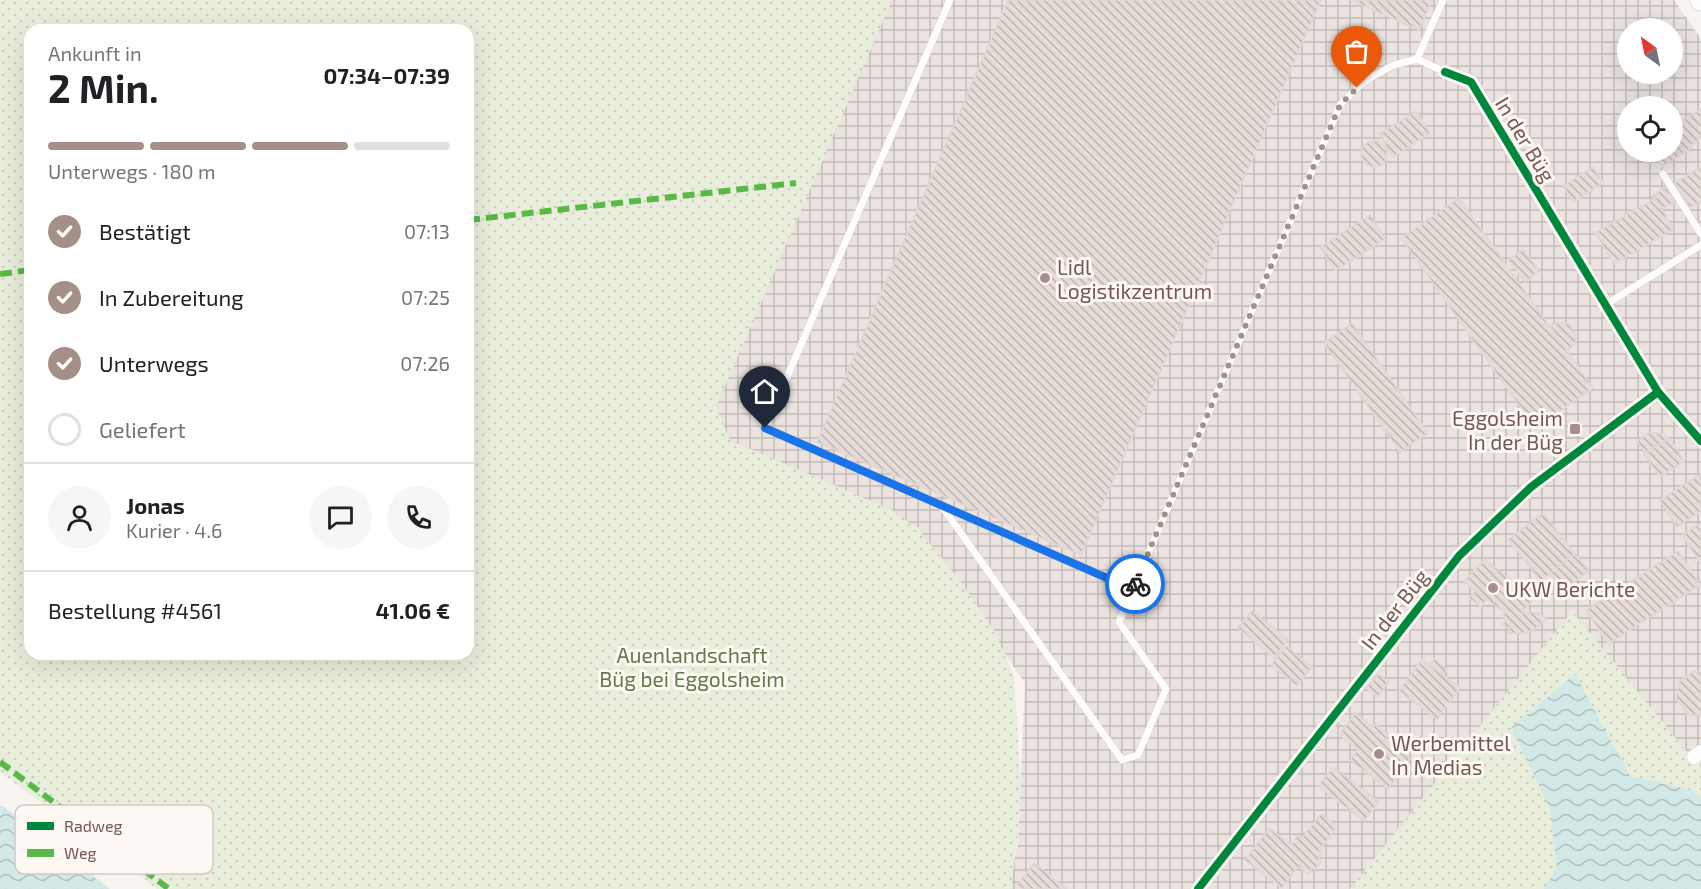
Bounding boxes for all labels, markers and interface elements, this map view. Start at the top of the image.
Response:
north arrow [1617,18,1683,84]
map controls [1617,18,1683,162]
pin [1331,26,1382,88]
icon: bag [1340,35,1373,68]
text: Ankunft in [48,41,142,65]
text: 07:34–07:39 [323,62,450,88]
text: 2 Min. [48,64,159,111]
street label: In der Büg [1491,92,1561,186]
button: locate [1617,96,1683,162]
text: Unterwegs · 180 m [48,159,216,183]
icon: check [48,215,81,248]
text: Bestätigt [99,218,191,244]
text: 07:13 [404,219,450,243]
place label: Lidl Logistikzentrum [1057,254,1212,303]
marker: Lidl Logistikzentrum [1038,271,1052,285]
icon: check [48,281,81,314]
text: In Zubereitung [99,284,244,310]
text: 07:25 [401,285,450,309]
icon: check [48,347,81,380]
text: Unterwegs [99,350,209,376]
text: 07:26 [400,351,450,375]
pin [739,366,790,428]
icon: home [748,375,781,408]
place label: Eggolsheim In der Büg [1452,405,1563,454]
text: Geliefert [99,416,186,442]
marker: Eggolsheim In der Büg [1568,422,1582,436]
button: person [48,486,111,549]
button: chat [309,486,372,549]
button: phone [387,486,450,549]
text: Jonas [126,492,185,518]
text: Kurier · 4.6 [126,518,222,542]
courier [1105,554,1165,614]
street label: In der Büg [1355,564,1433,654]
icon: bike [1119,568,1152,601]
place label: UKW Berichte [1505,576,1635,601]
marker: UKW Berichte [1486,581,1500,595]
text: Bestellung #4561 [48,597,222,623]
text: 41.06 € [375,597,450,623]
park label: Auenlandschaft Büg bei Eggolsheim [599,642,785,691]
place label: Werbemittel In Medias [1391,730,1511,779]
marker: Werbemittel In Medias [1372,747,1386,761]
legend [15,805,213,874]
text: Radweg [64,816,123,835]
text: Weg [64,843,96,862]

